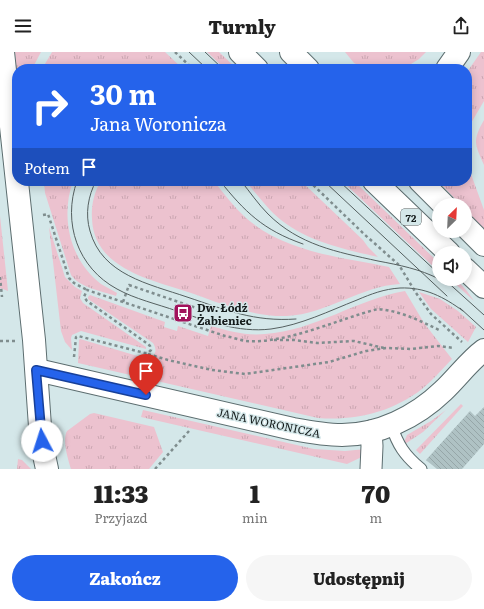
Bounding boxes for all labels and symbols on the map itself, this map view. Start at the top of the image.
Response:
north arrow [432,198,472,238]
road number: 72 [401,209,421,225]
place label: Dw. Łódź Żabieniec [197,299,252,328]
bus stop icon: Dw. Łódź Żabieniec [172,302,194,324]
pin [129,354,163,395]
street label: JANA WORONICZA [216,403,322,441]
position arrow [21,420,63,462]

